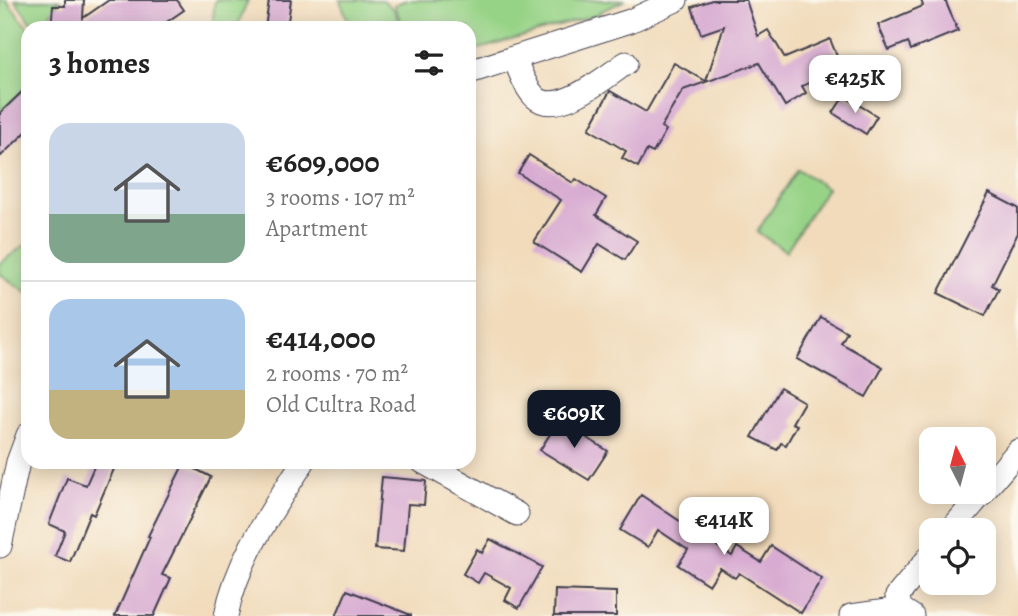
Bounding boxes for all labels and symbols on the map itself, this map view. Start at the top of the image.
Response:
pin: €425K [806,55,904,115]
pin: €609K [525,391,623,450]
north arrow [919,427,996,504]
pin: €414K [675,498,773,557]

